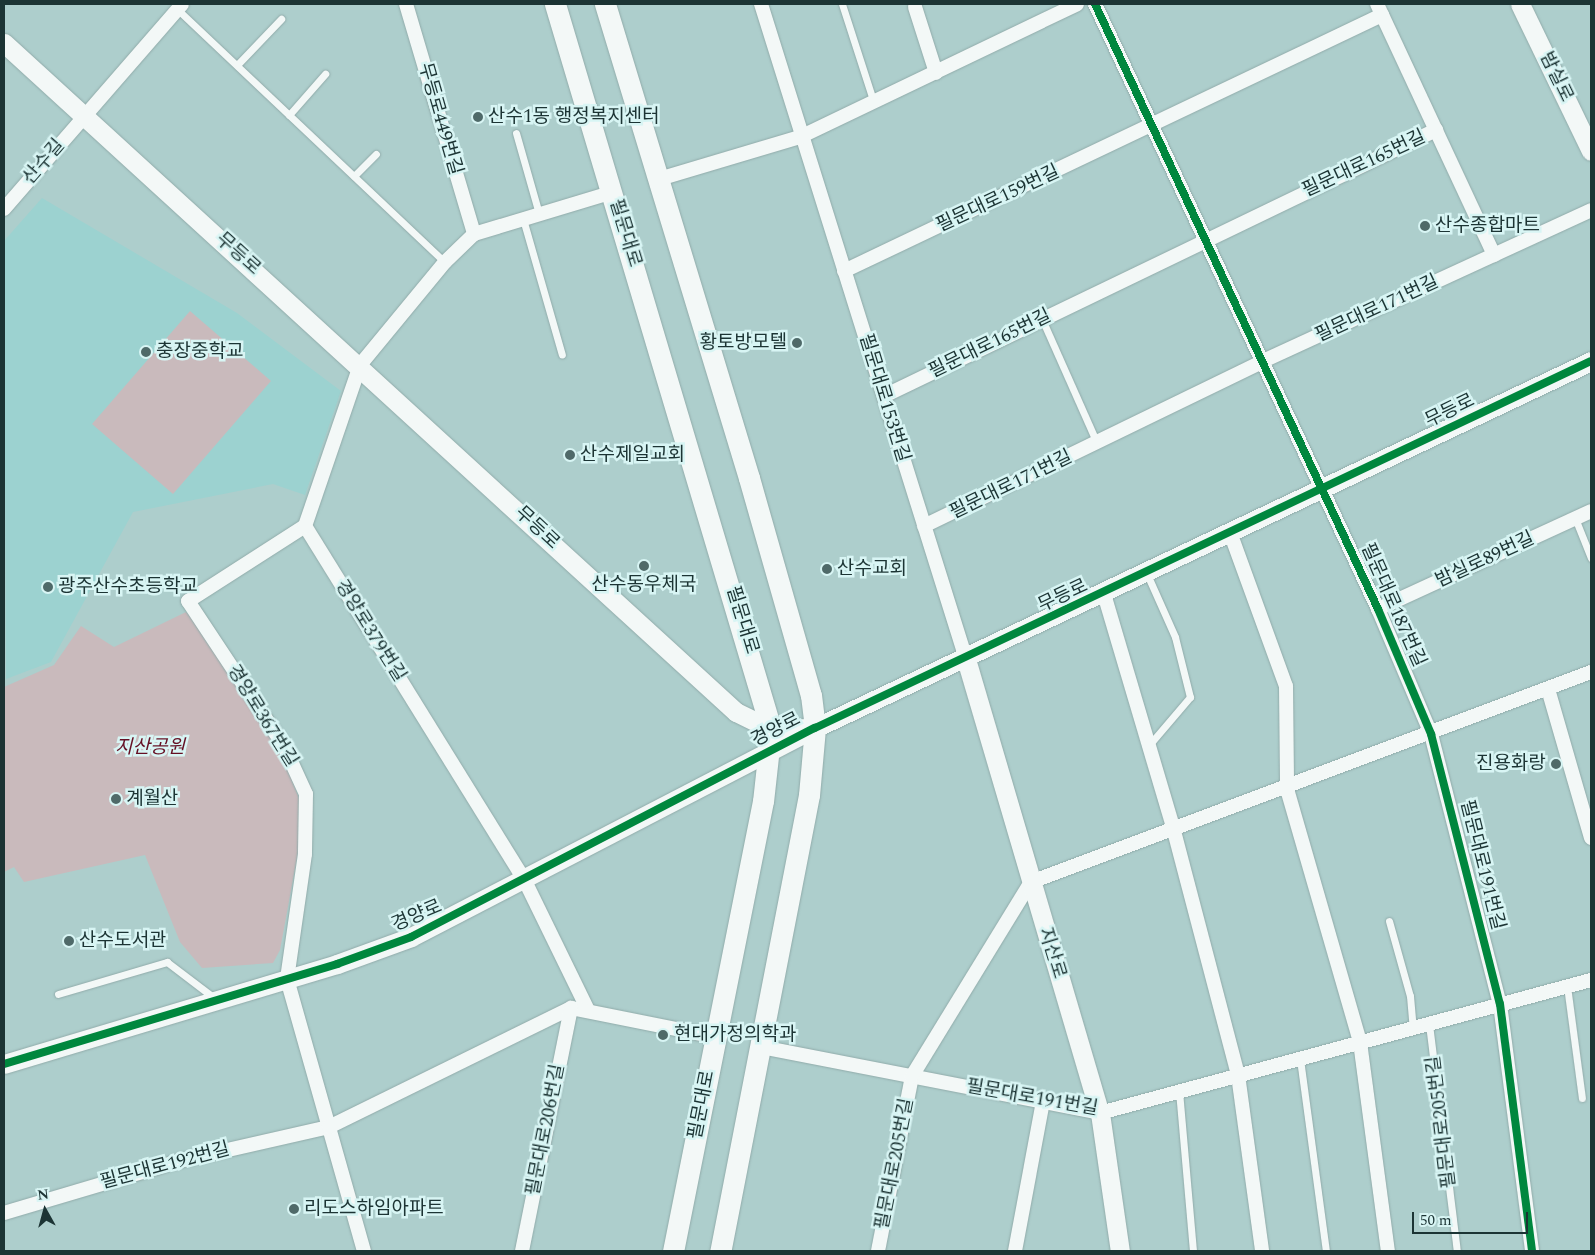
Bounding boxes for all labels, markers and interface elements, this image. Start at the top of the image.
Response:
street label: 밤실로 [1534,48,1578,106]
street label: 무등로449번길 [413,60,467,178]
place label: 산수1동 행정복지센터 [488,106,660,128]
marker: 산수1동 행정복지센터 [472,111,484,123]
street label: 필문대로165번길 [1299,125,1429,203]
street label: 산수길 [18,135,70,189]
street label: 필문대로159번길 [933,160,1063,238]
street label: 필문대로 [604,196,646,270]
place label: 산수종합마트 [1435,215,1540,237]
marker: 산수종합마트 [1419,220,1431,232]
street label: 무등로 [211,228,265,280]
street label: 필문대로171번길 [1312,270,1442,348]
street label: 필문대로165번길 [925,305,1055,383]
street label: 필문대로153번길 [854,331,914,465]
place label: 황토방모텔 [700,332,787,354]
marker: 황토방모텔 [791,337,803,349]
place label: 충장중학교 [156,341,243,363]
marker: 충장중학교 [140,346,152,358]
street label: 무등로 [1421,389,1479,433]
place label: 산수제일교회 [580,444,685,466]
street label: 필문대로171번길 [946,446,1076,524]
marker: 산수제일교회 [564,449,576,461]
street label: 무등로 [510,502,564,554]
street label: 밤실로89번길 [1432,527,1538,593]
street label: 필문대로187번길 [1355,539,1431,671]
place label: 산수교회 [837,558,907,580]
marker: 산수동우체국 [638,560,650,572]
marker: 산수교회 [821,563,833,575]
place label: 산수동우체국 [592,574,696,596]
street label: 무등로 [1034,575,1092,617]
place label: 광주산수초등학교 [58,576,198,598]
street label: 경양로379번길 [330,576,410,686]
marker: 광주산수초등학교 [42,581,54,593]
street label: 필문대로 [721,583,763,657]
street label: 경양로367번길 [222,661,302,771]
street label: 경양로 [747,708,805,752]
park label: 지산공원 [115,737,185,759]
place label: 진용화랑 [1476,753,1546,775]
marker: 진용화랑 [1550,758,1562,770]
place label: 계월산 [126,788,178,810]
marker: 계월산 [110,793,122,805]
street label: 필문대로191번길 [1455,798,1509,932]
street label: 경양로 [388,895,446,937]
street label: 지산로 [1033,925,1071,981]
place label: 산수도서관 [79,930,166,952]
marker: 산수도서관 [63,935,75,947]
place label: 현대가정의학과 [674,1024,796,1046]
marker: 현대가정의학과 [656,1028,670,1042]
street label: 필문대로205번길 [1423,1054,1461,1190]
street label: 필문대로206번길 [522,1062,570,1198]
street label: 필문대로 [684,1069,720,1141]
street label: 필문대로191번길 [964,1075,1100,1121]
street label: 필문대로205번길 [871,1096,919,1232]
street label: 필문대로192번길 [98,1138,232,1194]
text: N [36,1183,50,1206]
north arrow [20,1185,70,1235]
place label: 리도스하임아파트 [304,1198,444,1220]
scale bar [1415,1202,1531,1234]
marker: 리도스하임아파트 [288,1203,300,1215]
text: 50 m [1420,1209,1452,1232]

